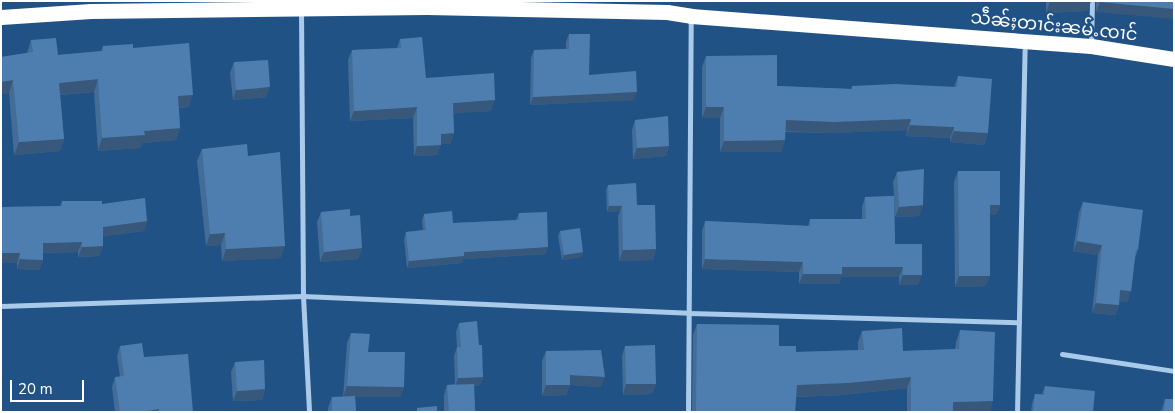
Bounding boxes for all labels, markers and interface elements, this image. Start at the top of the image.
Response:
street label: သဵၼ်ႈတၢင်းၼမ်ႉၸၢင် [969,6,1139,46]
scale bar [12,370,86,402]
text: 20 m [18,379,53,399]

